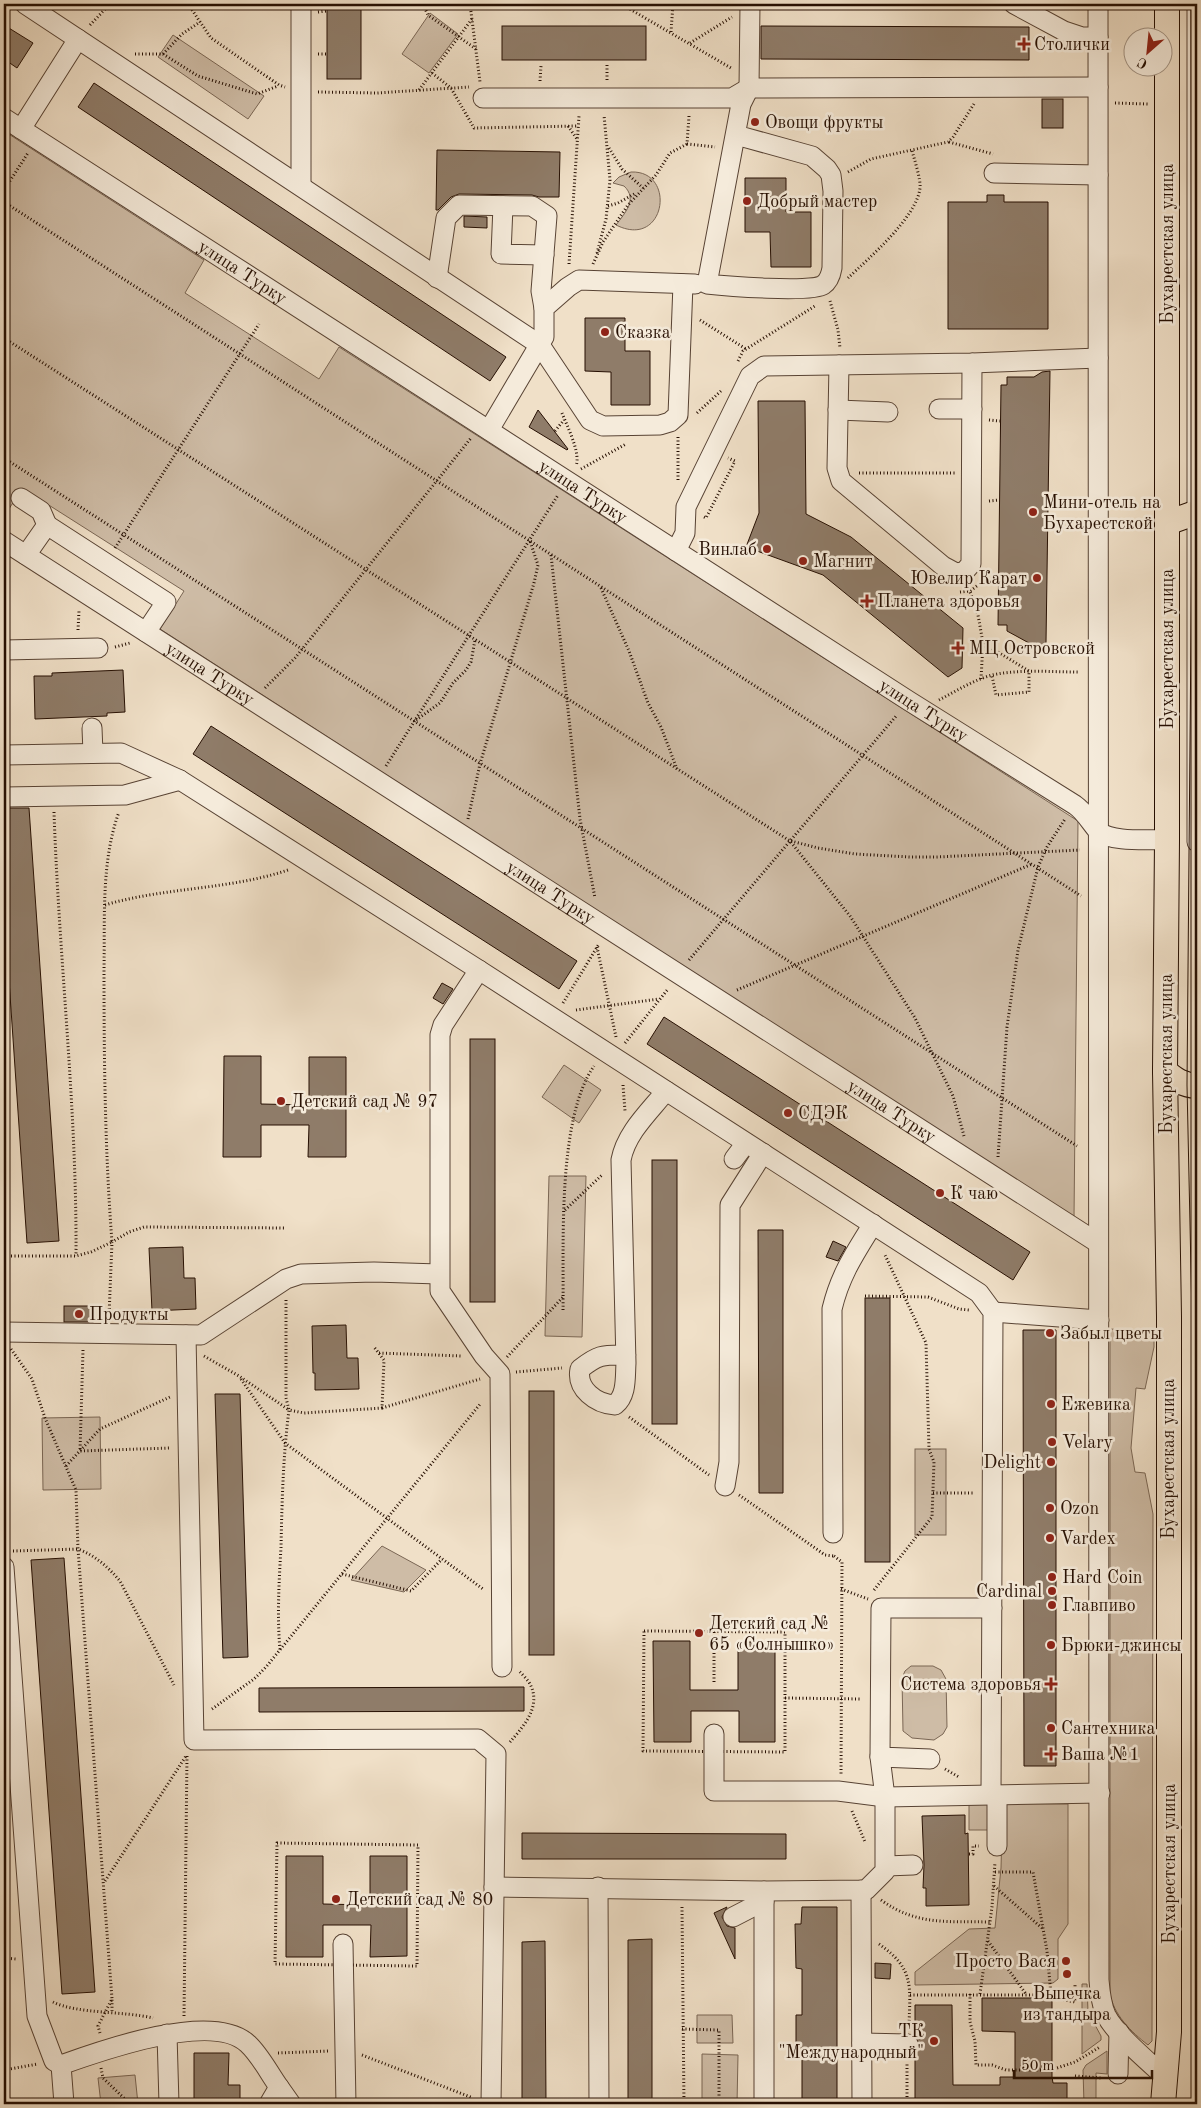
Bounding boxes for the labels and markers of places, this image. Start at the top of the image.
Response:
place label: Столички [1034,36,1110,54]
marker: Столички [1018,38,1030,50]
place label: Овощи фрукты [765,114,883,133]
marker: Овощи фрукты [749,116,761,128]
place label: Добрый мастер [757,193,877,211]
marker: Добрый мастер [741,195,753,207]
place label: Сказка [615,324,671,342]
marker: Сказка [599,326,611,338]
place label: Мини-отель на Бухарестской [1043,494,1161,533]
marker: Мини-отель на Бухарестской [1027,506,1039,518]
place label: Винлаб [698,541,757,559]
marker: Винлаб [761,543,773,555]
place label: Магнит [813,553,873,571]
marker: Магнит [797,555,809,567]
place label: Ювелир Карат [910,570,1027,588]
marker: Ювелир Карат [1031,572,1043,584]
place label: Планета здоровья [877,593,1020,611]
marker: Планета здоровья [861,595,873,607]
place label: МЦ Островской [969,640,1095,658]
marker: МЦ Островской [951,641,965,655]
place label: Детский сад № 97 [291,1093,438,1111]
marker: Детский сад № 97 [275,1095,287,1107]
place label: СДЭК [798,1105,848,1123]
marker: СДЭК [782,1107,794,1119]
place label: К чаю [950,1185,998,1203]
marker: К чаю [934,1187,946,1199]
place label: Продукты [89,1306,169,1324]
marker: Продукты [73,1308,85,1320]
place label: Забыл цветы [1060,1325,1162,1343]
marker: Забыл цветы [1044,1327,1056,1339]
place label: Ежевика [1061,1396,1131,1414]
marker: Ежевика [1045,1398,1057,1410]
place label: Velary [1062,1434,1114,1452]
marker: Velary [1046,1436,1058,1448]
place label: Delight [983,1454,1041,1472]
marker: Delight [1045,1456,1057,1468]
place label: Ozon [1060,1500,1099,1518]
marker: Ozon [1044,1502,1056,1514]
place label: Vardex [1060,1530,1116,1548]
marker: Vardex [1044,1532,1056,1544]
place label: Hard Coin [1062,1569,1143,1587]
marker: Hard Coin [1046,1571,1058,1583]
place label: Cardinal [976,1583,1042,1601]
marker: Cardinal [1046,1585,1058,1597]
place label: Главпиво [1062,1597,1136,1615]
marker: Главпиво [1046,1599,1058,1611]
place label: Детский сад № 65 «Солнышко» [709,1615,835,1654]
marker: Детский сад № 65 «Солнышко» [693,1627,705,1639]
place label: Брюки-джинсы [1061,1637,1182,1655]
marker: Брюки-джинсы [1045,1639,1057,1651]
place label: Система здоровья [900,1676,1041,1694]
marker: Система здоровья [1045,1678,1057,1690]
place label: Сантехника [1061,1720,1156,1738]
marker: Сантехника [1045,1722,1057,1734]
place label: Ваша №1 [1061,1746,1140,1764]
marker: Ваша №1 [1045,1748,1057,1760]
place label: Детский сад № 80 [346,1891,493,1909]
marker: Детский сад № 80 [330,1893,342,1905]
place label: Просто Вася [955,1953,1056,1971]
marker: Просто Вася [1060,1955,1072,1967]
marker: Выпечка из тандыра [1061,1968,1073,1980]
place label: Выпечка из тандыра [1023,1985,1111,2024]
place label: ТК "Международный" [778,2023,924,2062]
marker: ТК "Международный" [928,2035,940,2047]

